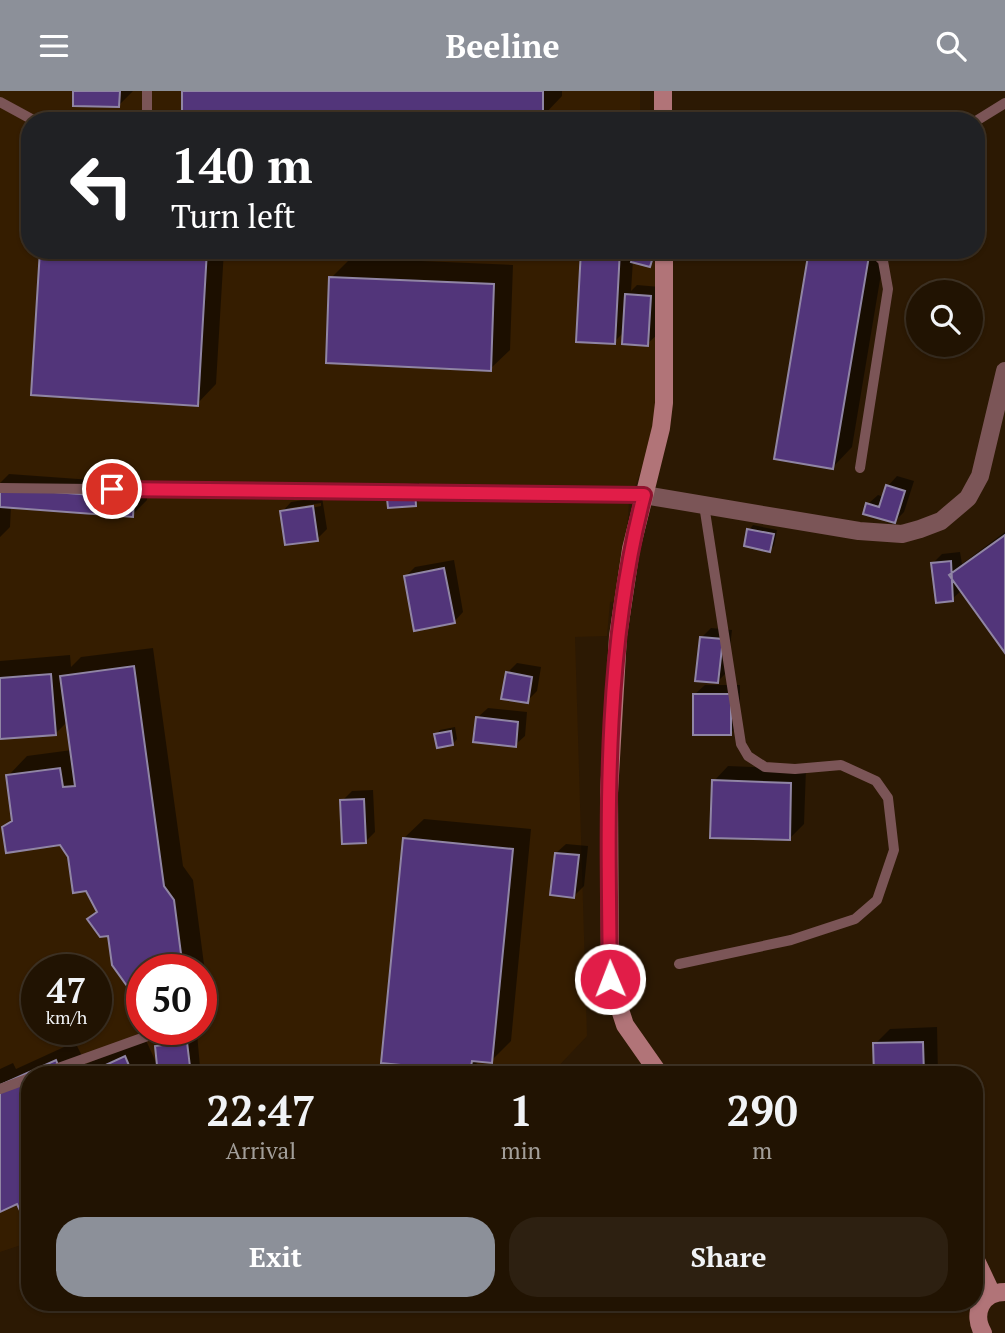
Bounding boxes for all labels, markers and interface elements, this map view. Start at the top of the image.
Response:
text: Beeline [445,25,560,67]
icon: menu [35,27,73,65]
icon: search [932,27,970,65]
text: 140 m [171,132,313,197]
icon: left [56,140,147,231]
text: Turn left [171,195,295,237]
map controls [906,280,983,357]
button: search [906,280,983,357]
pin [82,459,142,519]
icon: arrive [93,470,131,508]
position arrow [573,942,647,1016]
speed limit sign: 50 [126,954,217,1045]
text: 47 [47,967,86,1013]
text: km/h [46,1005,87,1029]
text: 22:47 [206,1082,316,1138]
text: 1 [509,1082,533,1138]
text: 290 [727,1082,798,1138]
text: Arrival [226,1135,296,1166]
text: min [501,1135,541,1166]
text: m [752,1135,772,1166]
button: Exit [56,1217,495,1297]
button: Share [509,1217,948,1297]

